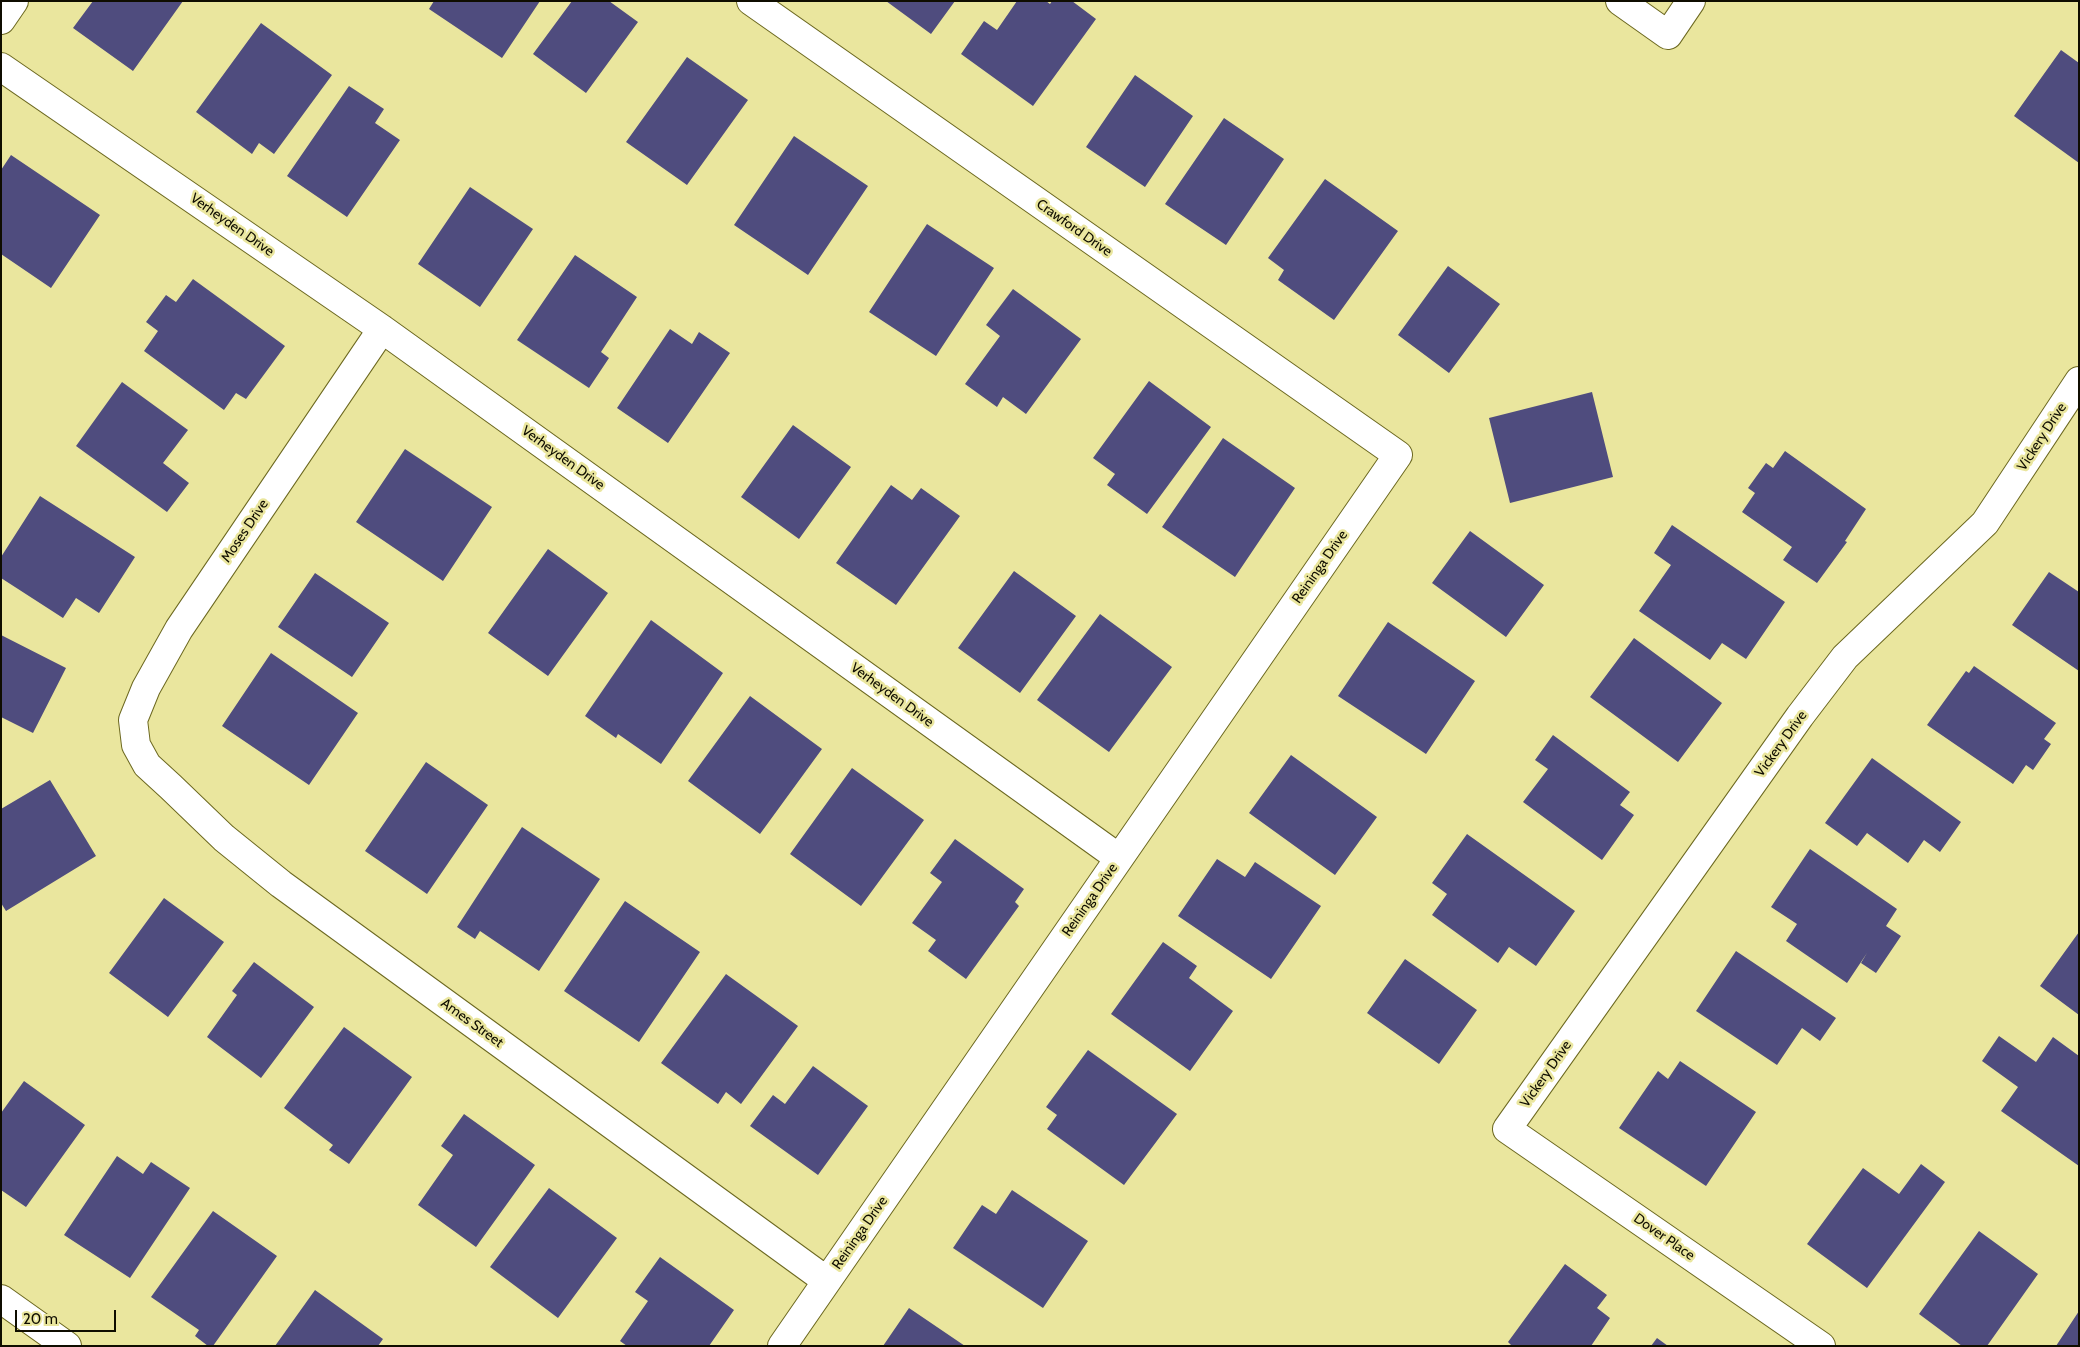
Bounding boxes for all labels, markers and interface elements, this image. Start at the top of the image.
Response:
street label: Verheyden Drive [187,190,277,260]
street label: Crawford Drive [1033,196,1115,260]
street label: Vickery Drive [2014,400,2070,474]
street label: Verheyden Drive [518,422,608,494]
street label: Moses Drive [218,496,272,566]
street label: Reininga Drive [1289,527,1351,607]
street label: Verheyden Drive [847,659,937,731]
street label: Vickery Drive [1751,708,1811,780]
street label: Reininga Drive [1059,860,1121,940]
street label: Ames Street [438,995,506,1051]
street label: Vickery Drive [1517,1037,1575,1111]
street label: Reininga Drive [829,1193,891,1273]
street label: Dover Place [1630,1210,1698,1264]
scale bar [18,1300,119,1332]
text: 20 m [23,1310,58,1328]

